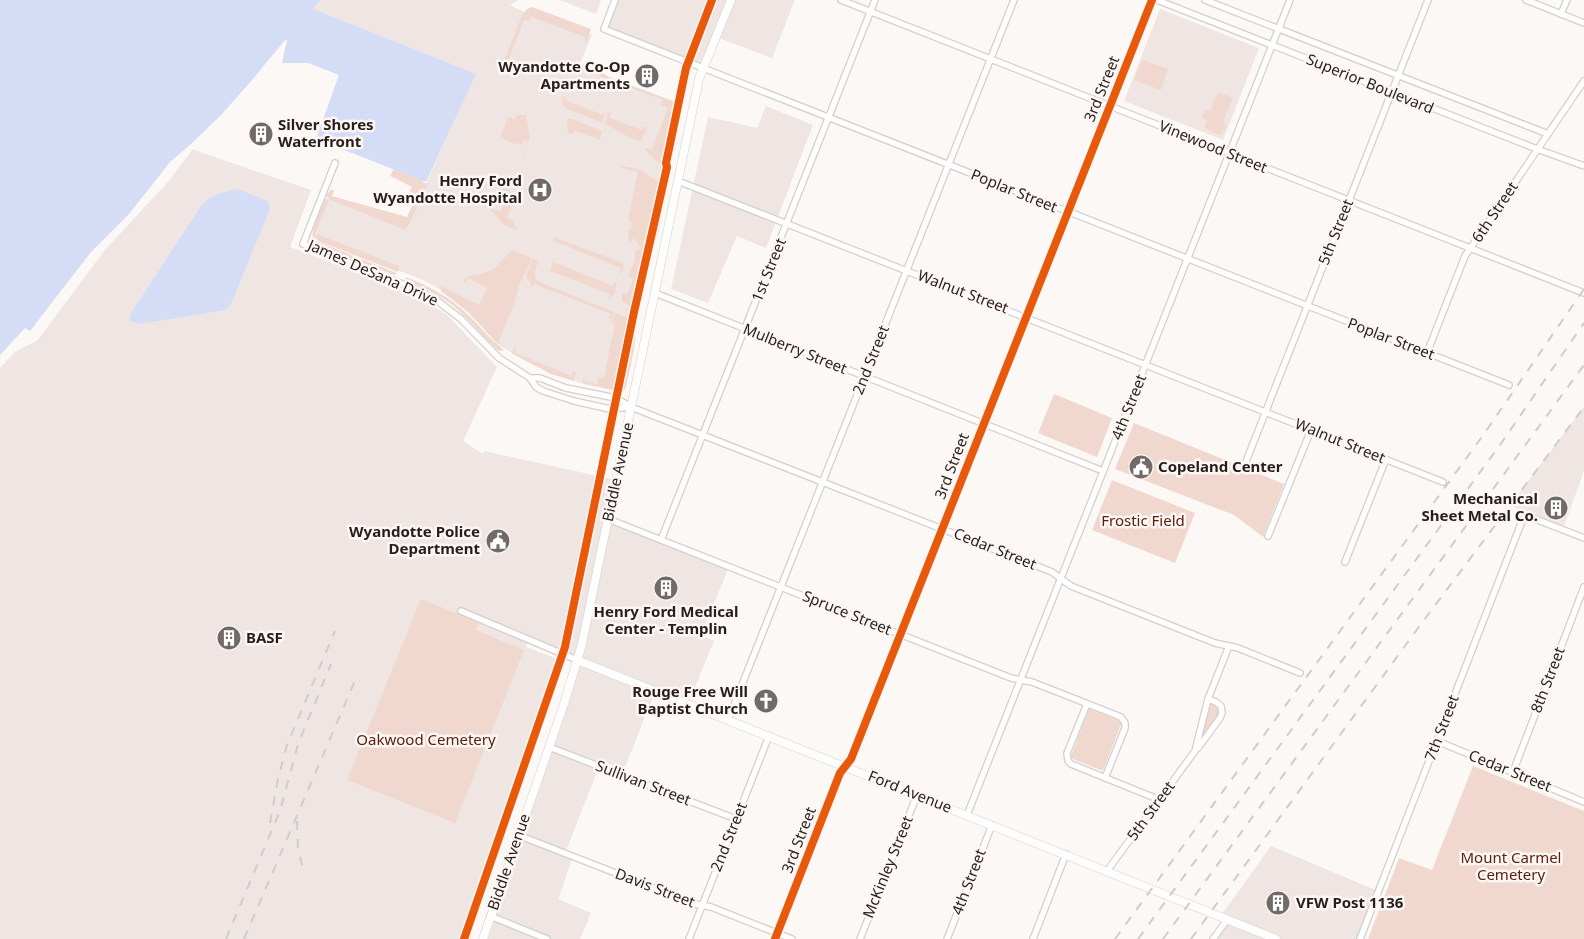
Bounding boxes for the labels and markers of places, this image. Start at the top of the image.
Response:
place label: Wyandotte Co-Op Apartments [498,56,630,93]
building icon: Wyandotte Co-Op Apartments [634,63,660,89]
place label: Silver Shores Waterfront [278,114,374,151]
building icon: Silver Shores Waterfront [248,121,274,147]
place label: Henry Ford Wyandotte Hospital [373,170,522,207]
hospital icon: Henry Ford Wyandotte Hospital [527,177,553,203]
public building icon: Copeland Center [1128,454,1154,480]
place label: Copeland Center [1158,456,1283,476]
place label: Mechanical Sheet Metal Co. [1421,488,1538,525]
building icon: Mechanical Sheet Metal Co. [1543,495,1569,521]
place label: Wyandotte Police Department [349,521,480,558]
public building icon: Wyandotte Police Department [485,528,511,554]
building icon: Henry Ford Medical Center - Templin [653,575,679,601]
place label: Henry Ford Medical Center - Templin [593,601,739,638]
building icon: BASF [216,625,242,651]
place label: BASF [246,627,283,647]
place label: Rouge Free Will Baptist Church [632,681,748,718]
church icon: Rouge Free Will Baptist Church [753,688,779,714]
building icon: VFW Post 1136 [1265,890,1291,916]
place label: VFW Post 1136 [1296,892,1404,912]

